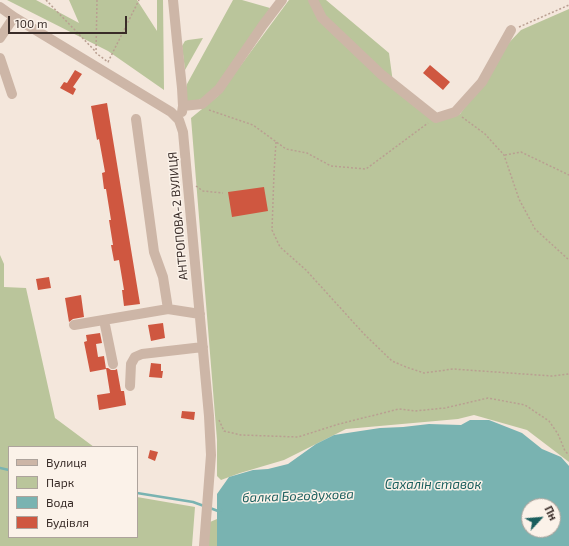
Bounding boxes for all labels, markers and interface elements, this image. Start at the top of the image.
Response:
scale bar [10,8,129,34]
text: 100 m [15,16,47,30]
street label: АНТРОПОВА-2 ВУЛИЦЯ [165,151,191,281]
legend [8,446,138,538]
text: Вулиця [46,455,87,469]
text: Парк [46,475,74,489]
water label: Сахалін ставок [385,477,481,493]
water label: балка Богодухова [242,486,354,506]
text: Вода [46,495,74,509]
north arrow [521,498,561,538]
text: Пн [542,504,560,522]
text: Будівля [46,515,89,529]

